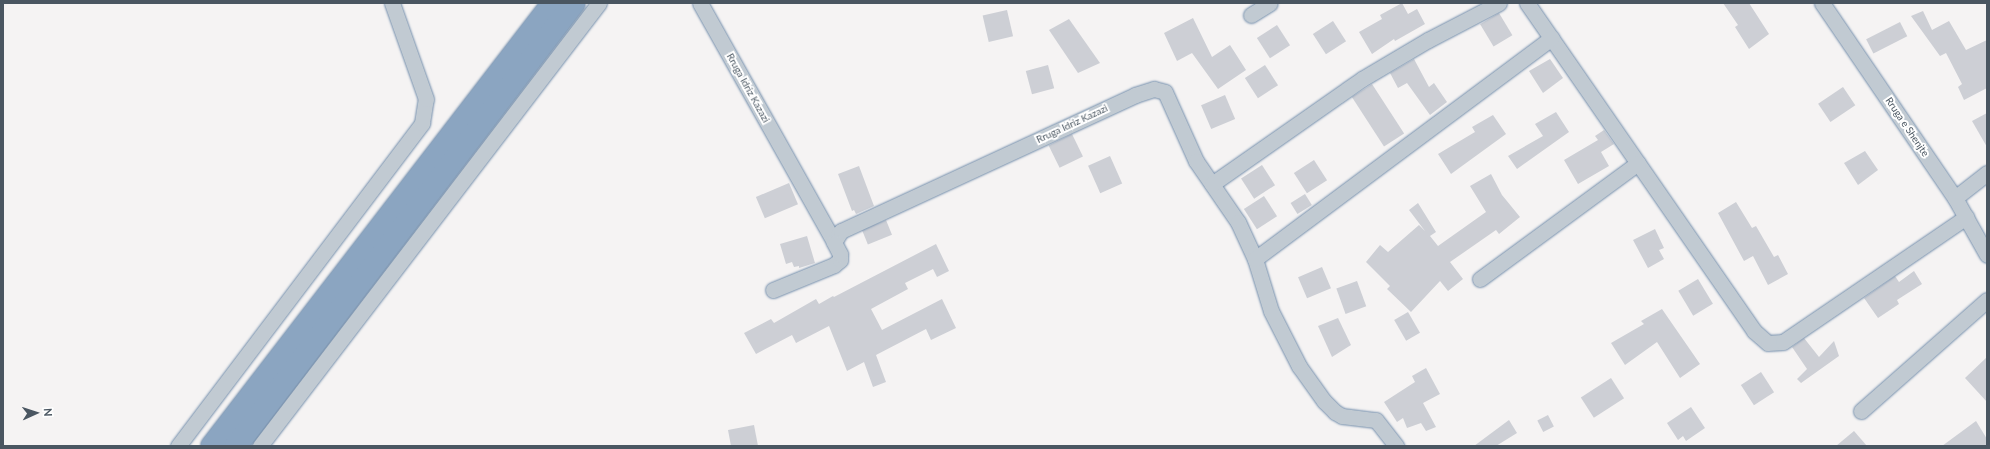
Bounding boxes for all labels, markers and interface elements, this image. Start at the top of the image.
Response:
street label: Rruga Idriz Kazazi [724,51,772,125]
street label: Rruga e Shenjte [1883,95,1931,159]
street label: Rruga Idriz Kazazi [1034,102,1110,146]
north arrow [16,393,56,433]
text: N [42,408,55,417]

